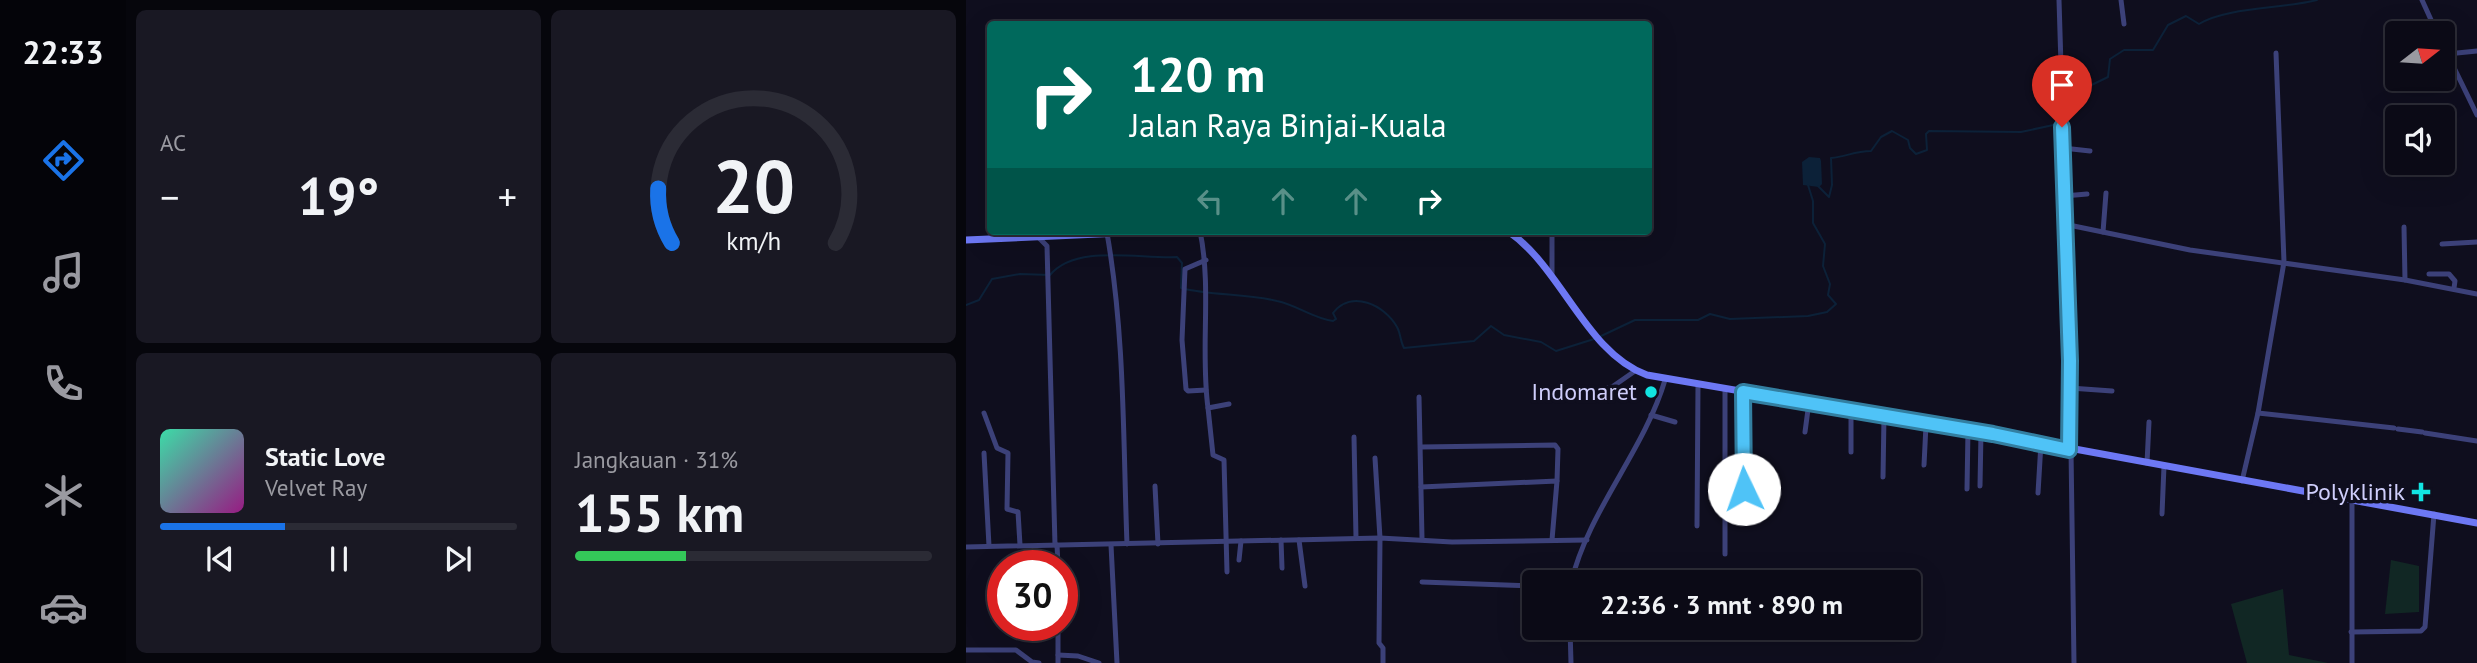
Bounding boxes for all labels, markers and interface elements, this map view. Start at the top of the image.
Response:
north arrow [2385,21,2455,91]
map controls [2385,21,2455,175]
text: 22:33 [22,31,104,73]
text: 120 m [1130,42,1265,106]
icon: right [1015,49,1106,140]
pin [2032,55,2092,127]
icon: arrive [2043,66,2081,104]
text: Jalan Raya Binjai-Kuala [1130,104,1447,146]
button: sound [2385,105,2455,175]
text: AC [160,128,186,157]
icon: directions [39,136,88,185]
text: 20 [712,139,795,233]
text: 19° [298,162,379,229]
text: − [160,172,179,221]
text: + [498,172,517,221]
icon: left [1191,182,1229,220]
icon: ahead [1264,182,1302,220]
icon: ahead [1337,182,1375,220]
icon: right [1410,182,1448,220]
text: km/h [726,224,781,256]
icon: music [39,248,88,297]
icon: phone [39,359,88,408]
place label: Indomaret [1531,376,1637,407]
marker: Indomaret [1643,384,1659,400]
text: Static Love [265,440,386,473]
text: Jangkauan · 31% [575,445,738,474]
position arrow [1707,452,1781,526]
icon: climate [39,471,88,520]
text: Velvet Ray [265,473,367,502]
place label: Polyklinik [2305,476,2405,507]
text: 155 km [575,479,744,546]
marker: Polyklinik [2411,482,2431,502]
icon: previous [201,540,239,578]
icon: pause [320,540,358,578]
icon: next [439,540,477,578]
speed limit sign: 30 [987,550,1078,641]
icon: car [39,583,88,632]
text: 22:36 · 3 mnt · 890 m [1600,588,1843,621]

